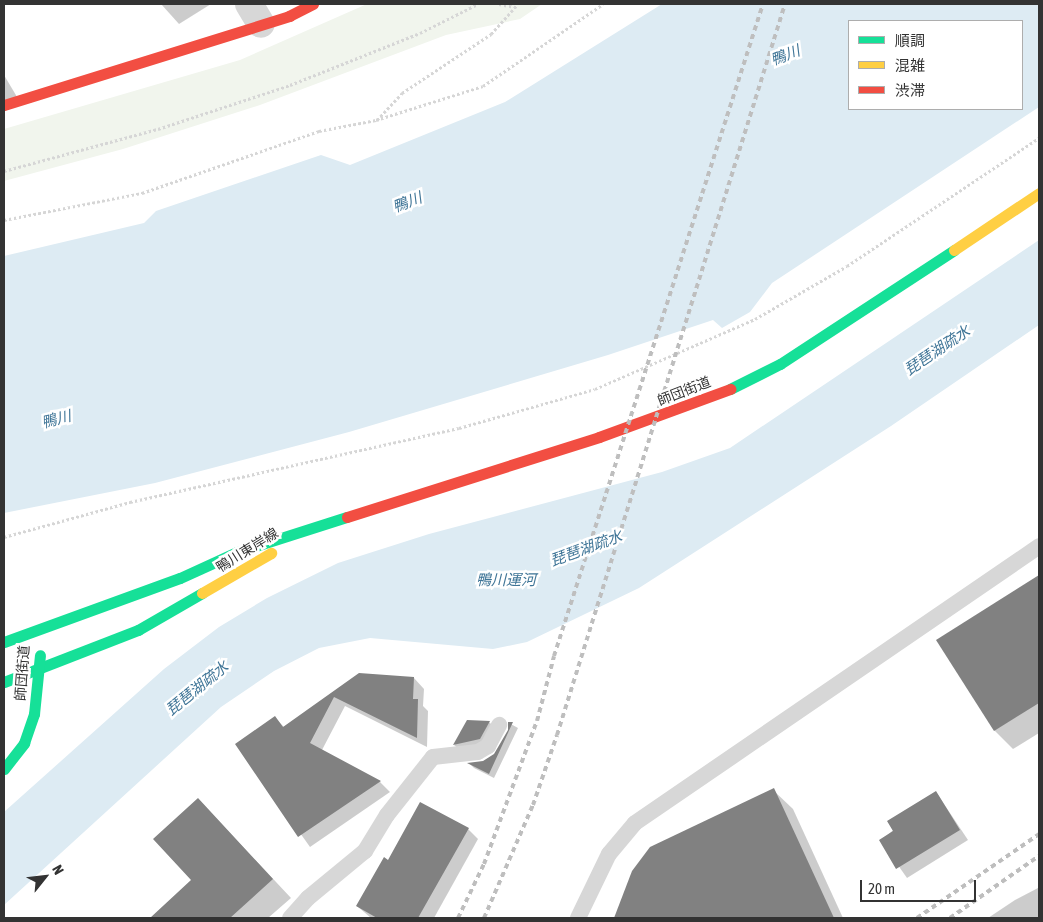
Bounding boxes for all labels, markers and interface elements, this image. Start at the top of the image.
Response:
legend [848,20,1023,110]
text: 順調 [895,32,925,49]
water label: 鴨川 [768,41,802,69]
text: 混雑 [895,57,925,74]
text: 渋滞 [895,82,925,99]
water label: 鴨川 [390,188,424,216]
water label: 琵琶湖疏水 [901,322,973,378]
street label: 師団街道 [655,373,713,409]
water label: 鴨川 [39,406,73,432]
street label: 鴨川東岸線 [213,524,281,576]
water label: 琵琶湖疏水 [548,527,624,569]
water label: 鴨川運河 [476,571,536,589]
street label: 師団街道 [12,644,32,702]
water label: 琵琶湖疏水 [162,657,232,719]
north arrow [20,852,70,902]
text: N [49,862,67,877]
scale bar [863,870,979,902]
text: 20 m [868,880,895,897]

